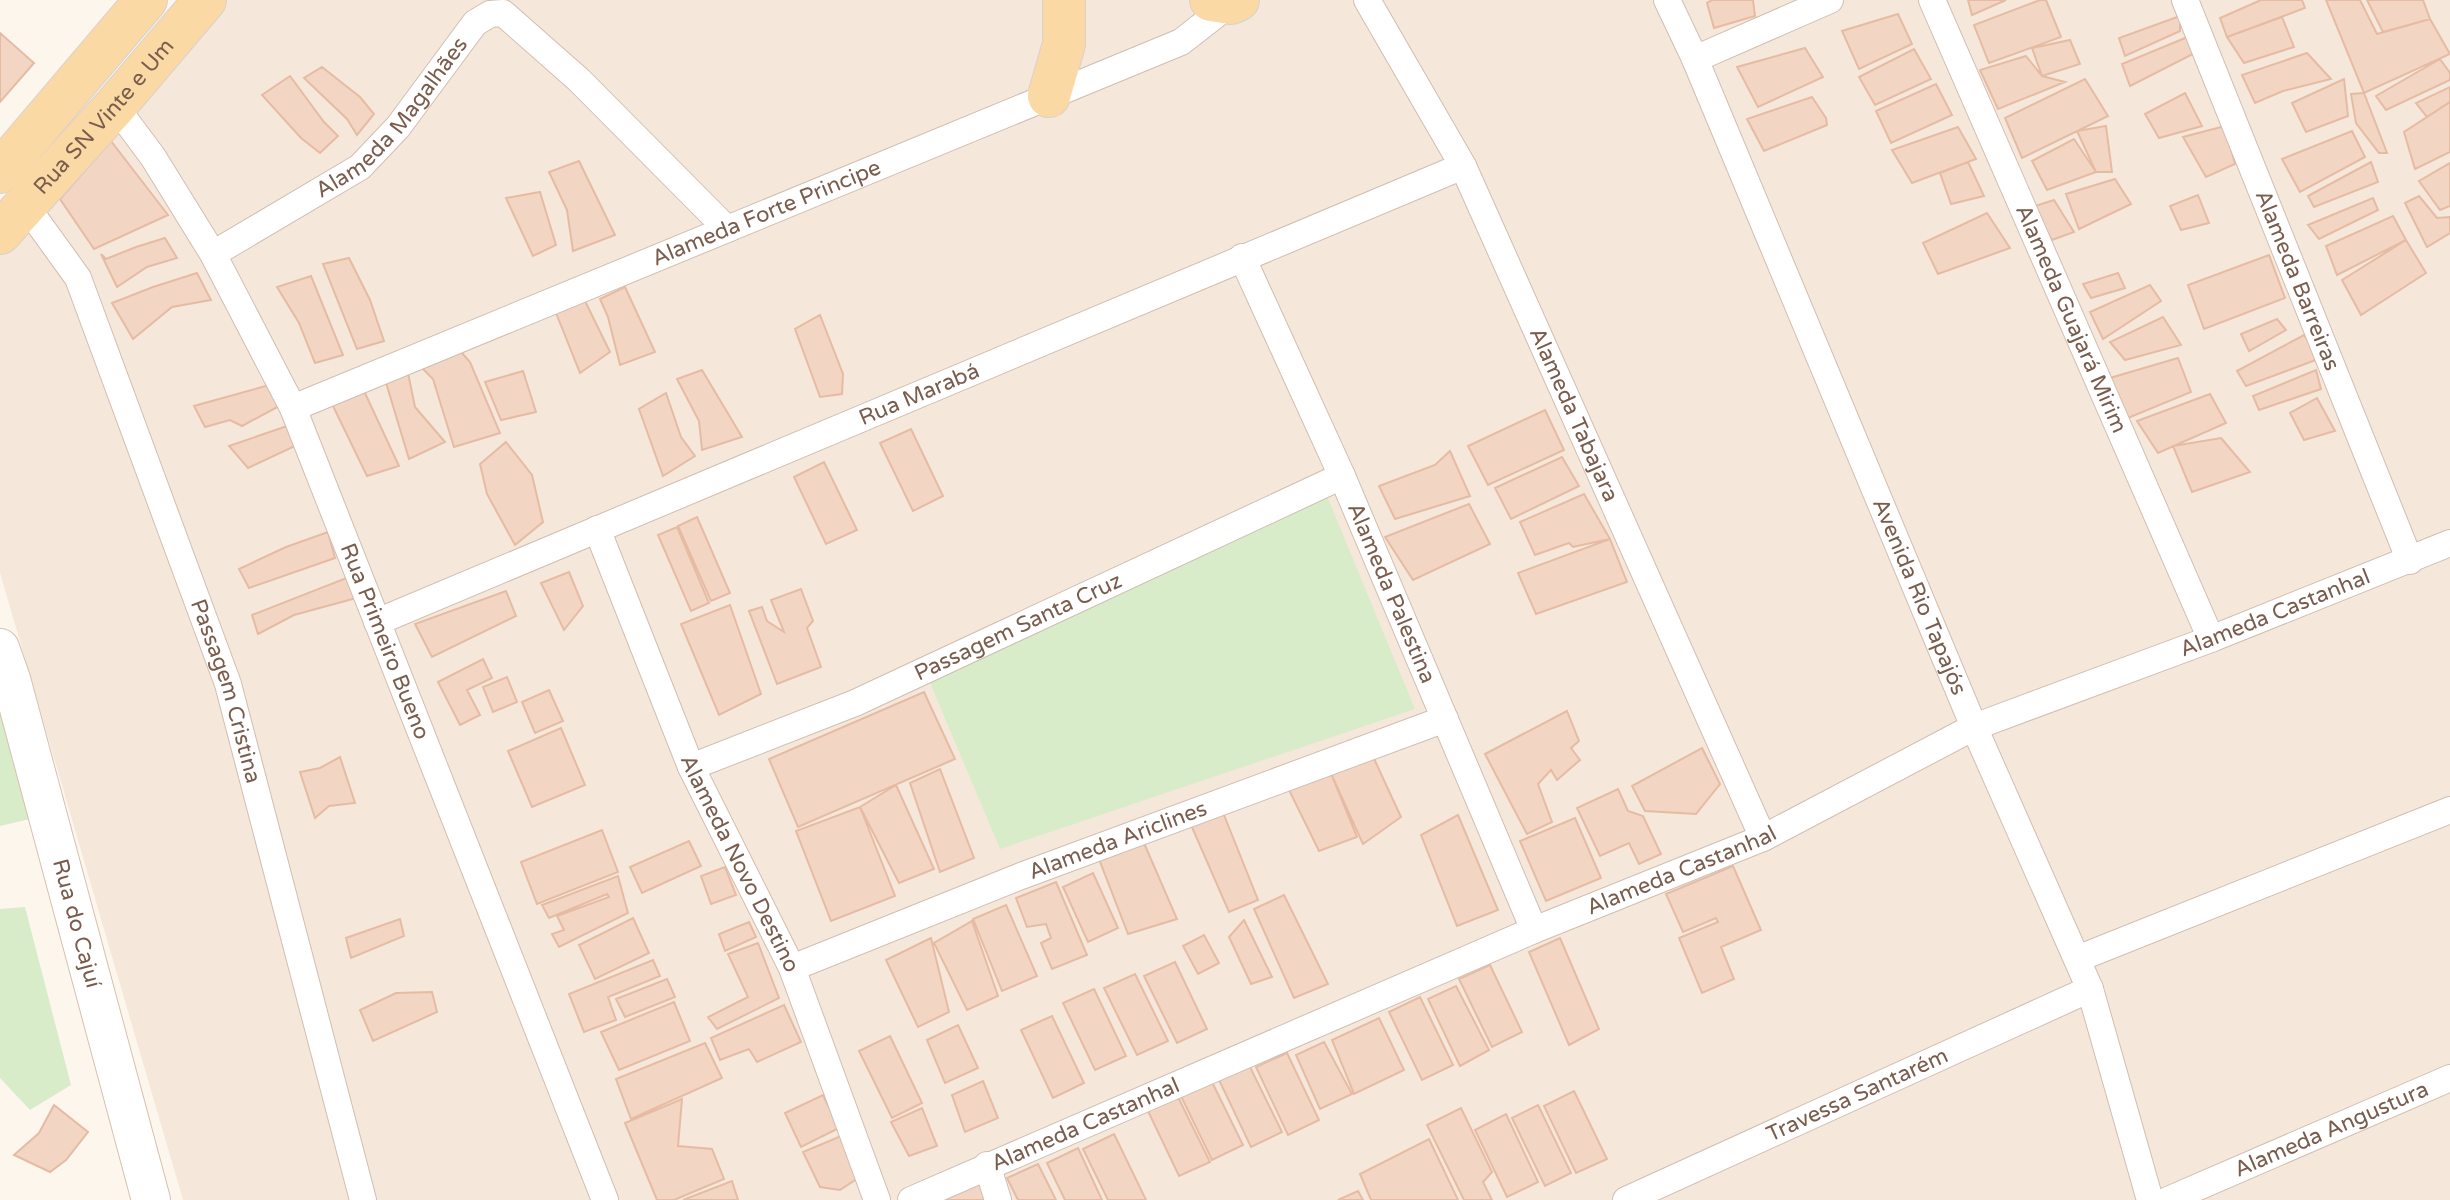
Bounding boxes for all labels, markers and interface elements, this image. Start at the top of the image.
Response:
street label: Alameda Magalhães [311,32,473,203]
street label: Rua SN Vinte e Um [28,33,179,200]
street label: Alameda Forte Principe [648,154,885,272]
street label: Alameda Barreiras [2250,186,2345,374]
street label: Alameda Guajará Mirim [2010,201,2132,437]
street label: Alameda Tabajara [1524,324,1624,506]
street label: Rua Marabá [855,358,983,431]
street label: Avenida Rio Tapajós [1867,495,1972,699]
street label: Alameda Palestina [1342,499,1441,687]
street label: Rua Primeiro Bueno [335,539,435,743]
street label: Alameda Castanhal [2176,563,2374,662]
street label: Passagem Santa Cruz [910,567,1126,686]
street label: Passagem Cristina [185,596,266,786]
street label: Alameda Novo Destino [675,751,805,977]
street label: Alameda Ariclines [1025,795,1211,885]
street label: Alameda Castanhal [1583,820,1781,921]
street label: Rua do Cajuí [47,856,106,991]
street label: Travessa Santarém [1762,1042,1952,1147]
street label: Alameda Castanhal [987,1072,1183,1177]
street label: Alameda Angustura [2230,1076,2432,1183]

